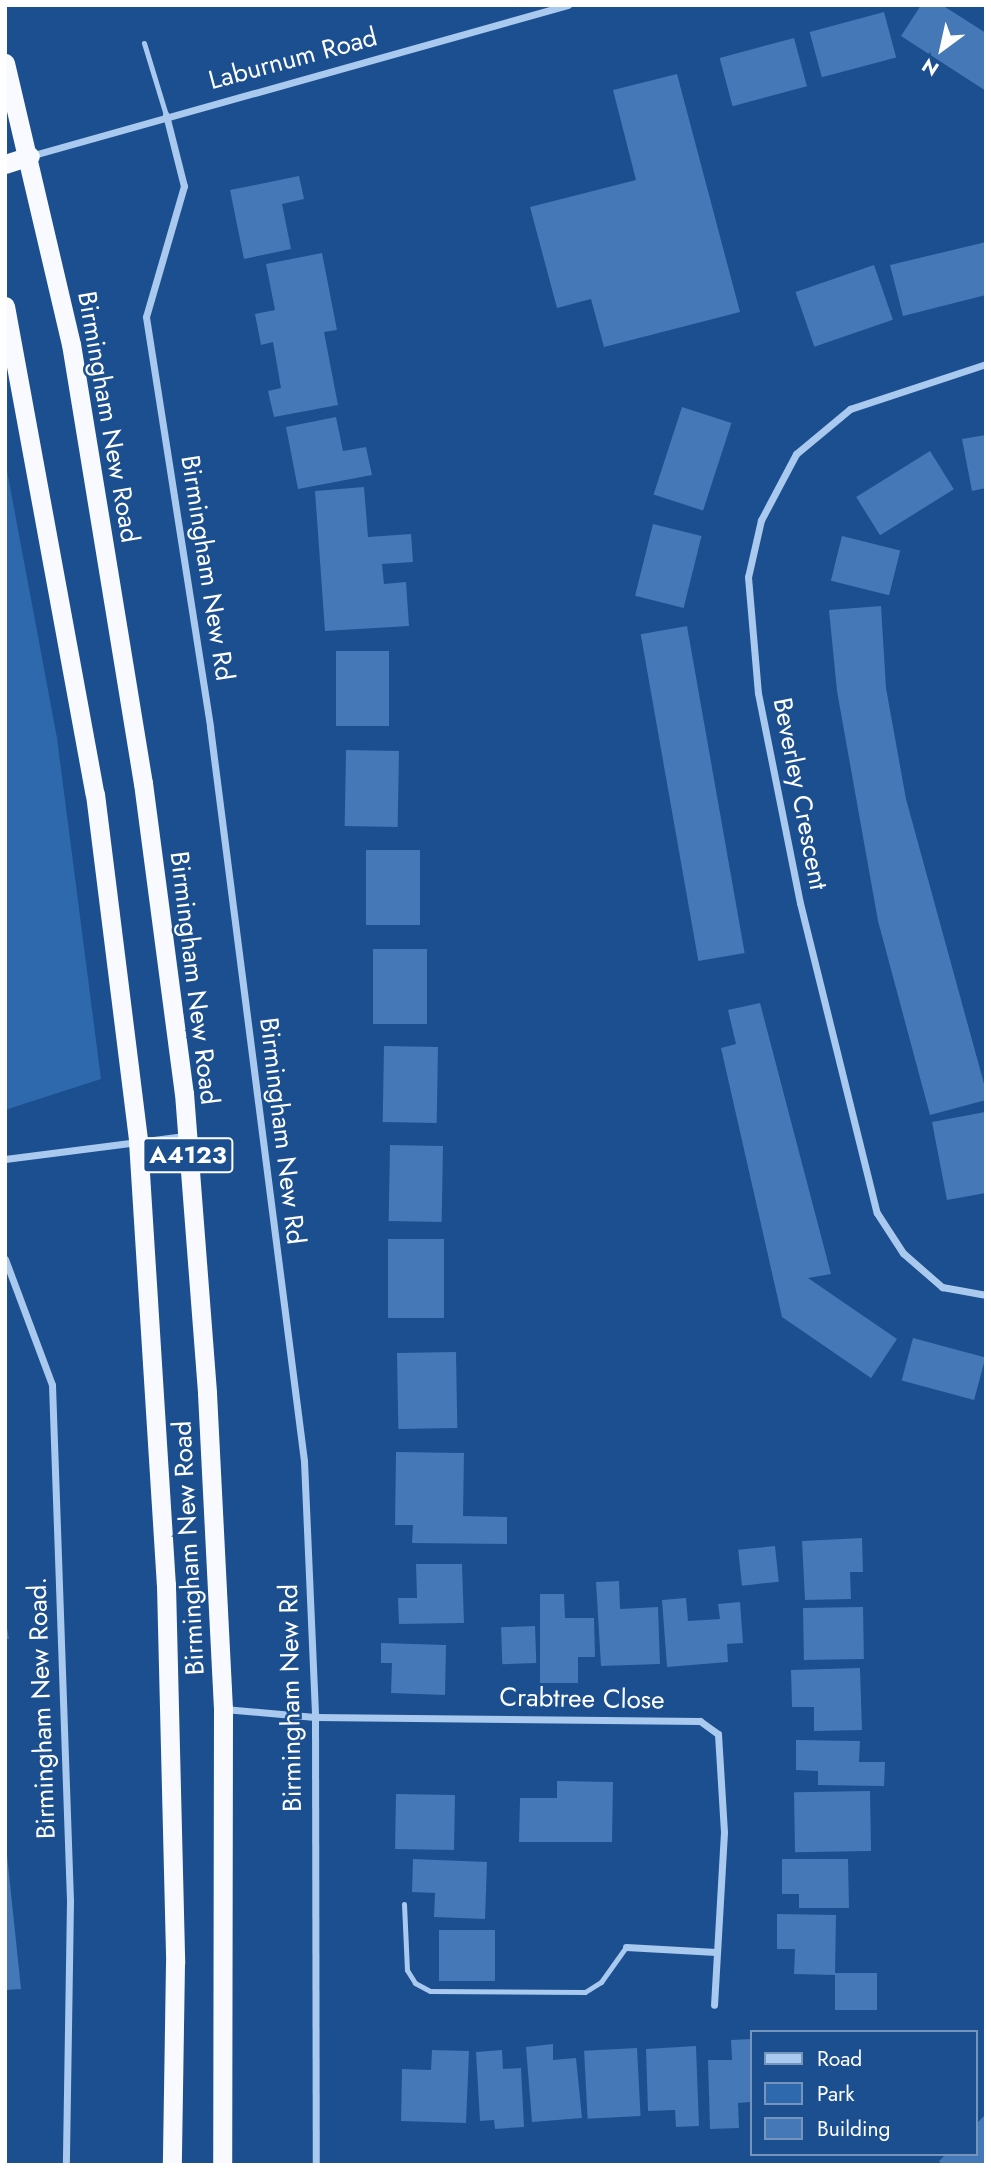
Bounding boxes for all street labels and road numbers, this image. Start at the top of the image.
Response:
street label: Laburnum Road [205,22,381,96]
street label: Birmingham New Road [71,289,145,545]
street label: Birmingham New Rd [174,453,240,683]
street label: Beverley Crescent [766,695,834,893]
street label: Birmingham New Road [163,850,225,1106]
street label: Birmingham New Rd [253,1016,311,1246]
road number: A4123 [141,1134,235,1176]
street label: Birmingham New Road [167,1420,211,1676]
street label: Birmingham New Road. [22,1576,62,1840]
street label: Birmingham New Rd [273,1584,309,1812]
street label: Crabtree Close [499,1682,665,1716]

